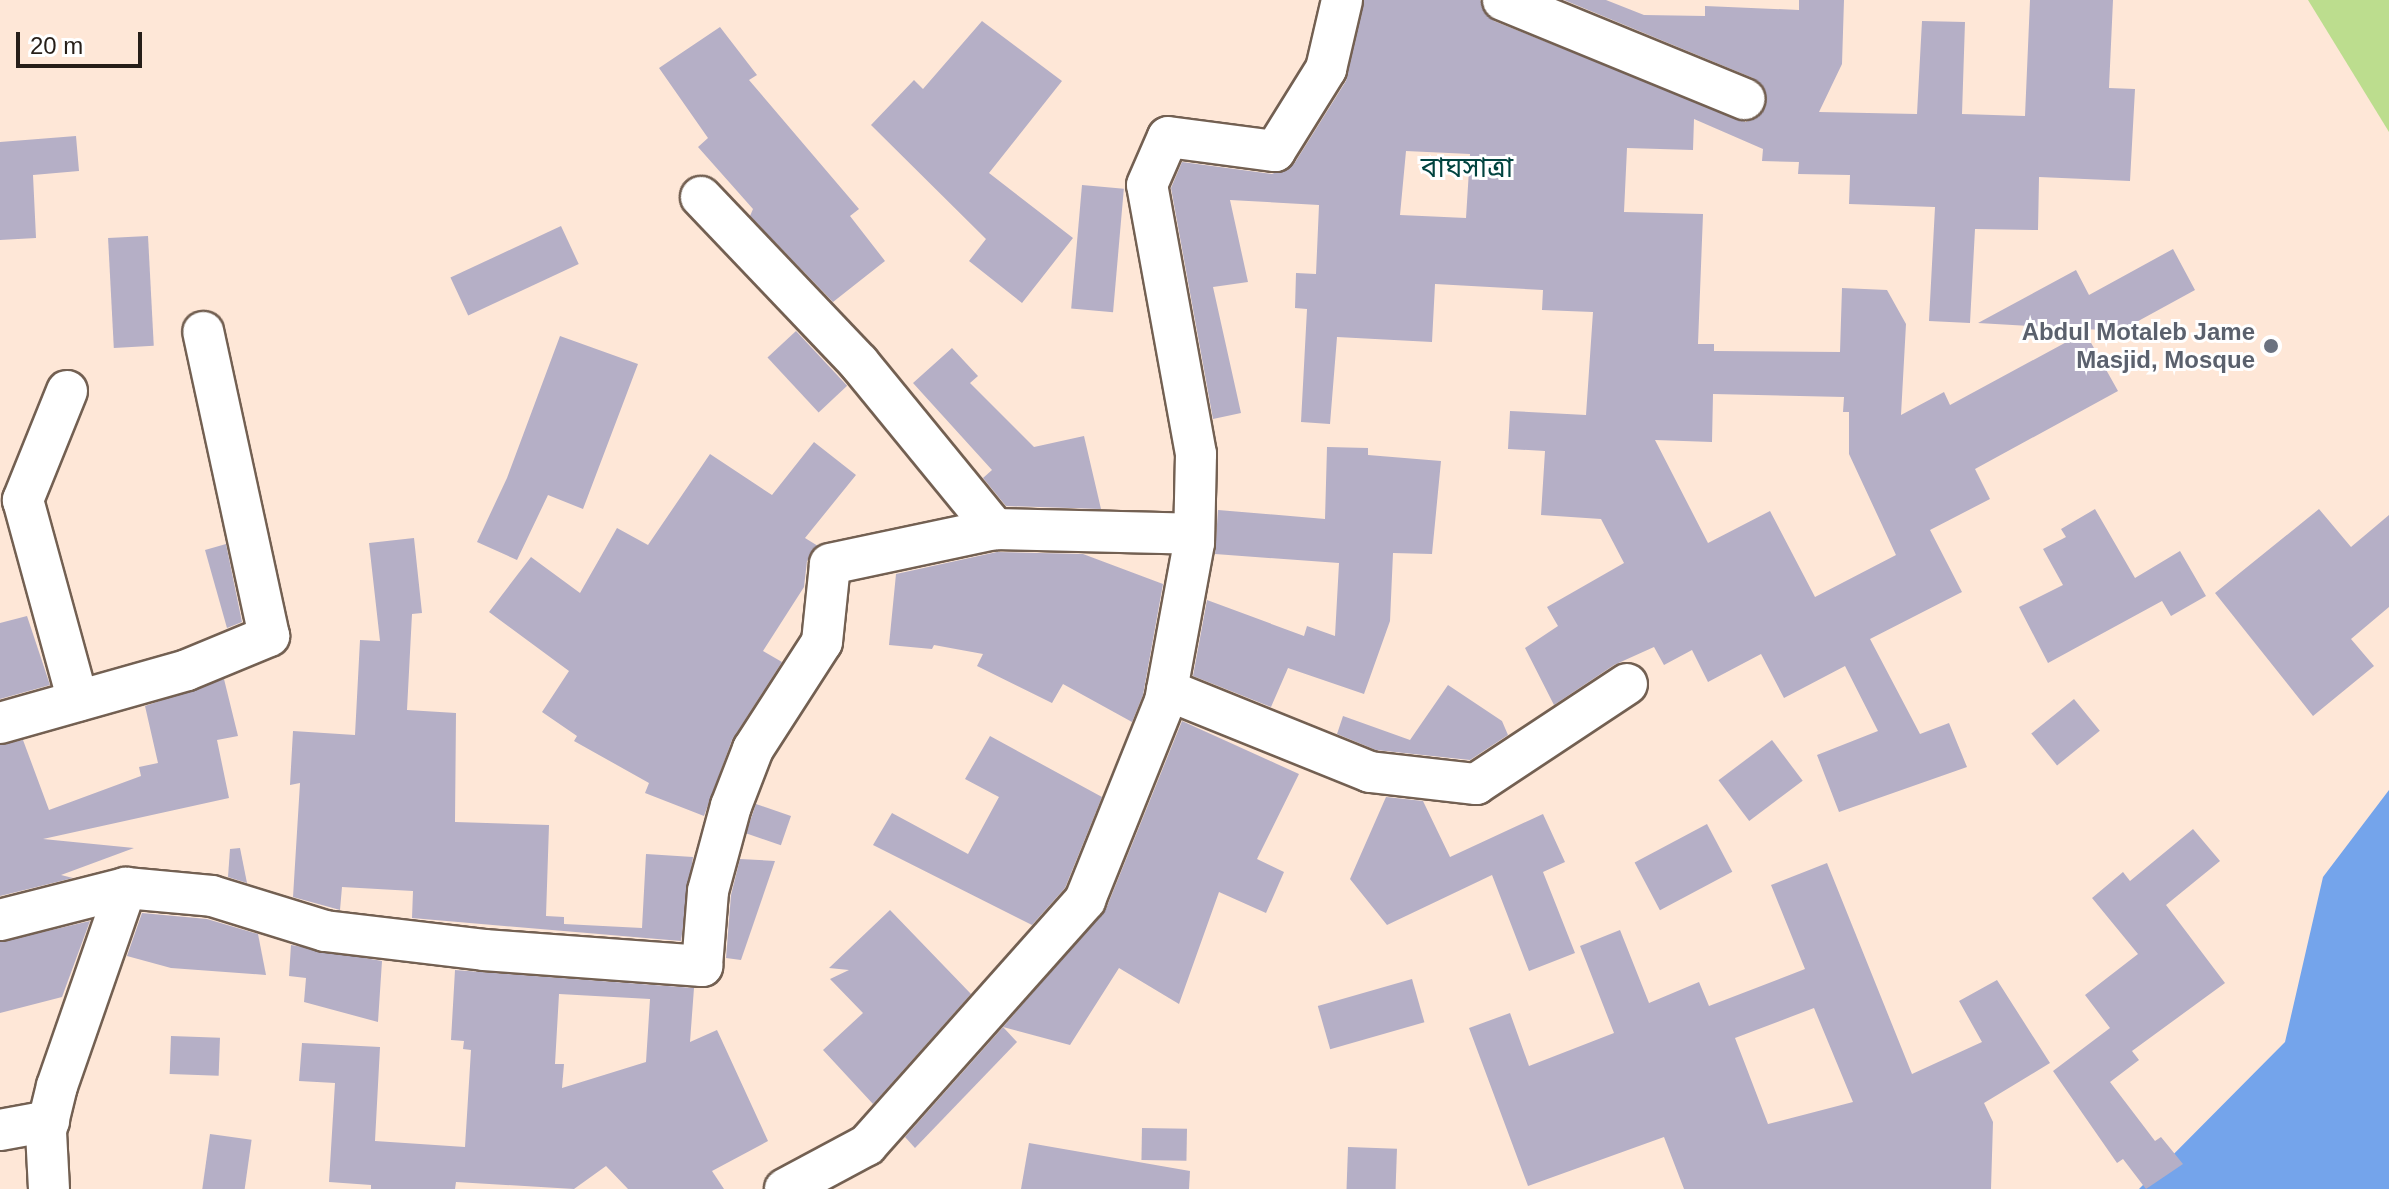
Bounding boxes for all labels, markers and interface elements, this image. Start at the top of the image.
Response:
scale bar [20,16,146,66]
text: 20 m [30,32,83,59]
district label: বাঘসাত্রা [1421,151,1513,185]
place label: Abdul Motaleb Jame Masjid, Mosque [2022,318,2255,374]
marker: Abdul Motaleb Jame Masjid, Mosque [2262,337,2280,355]

